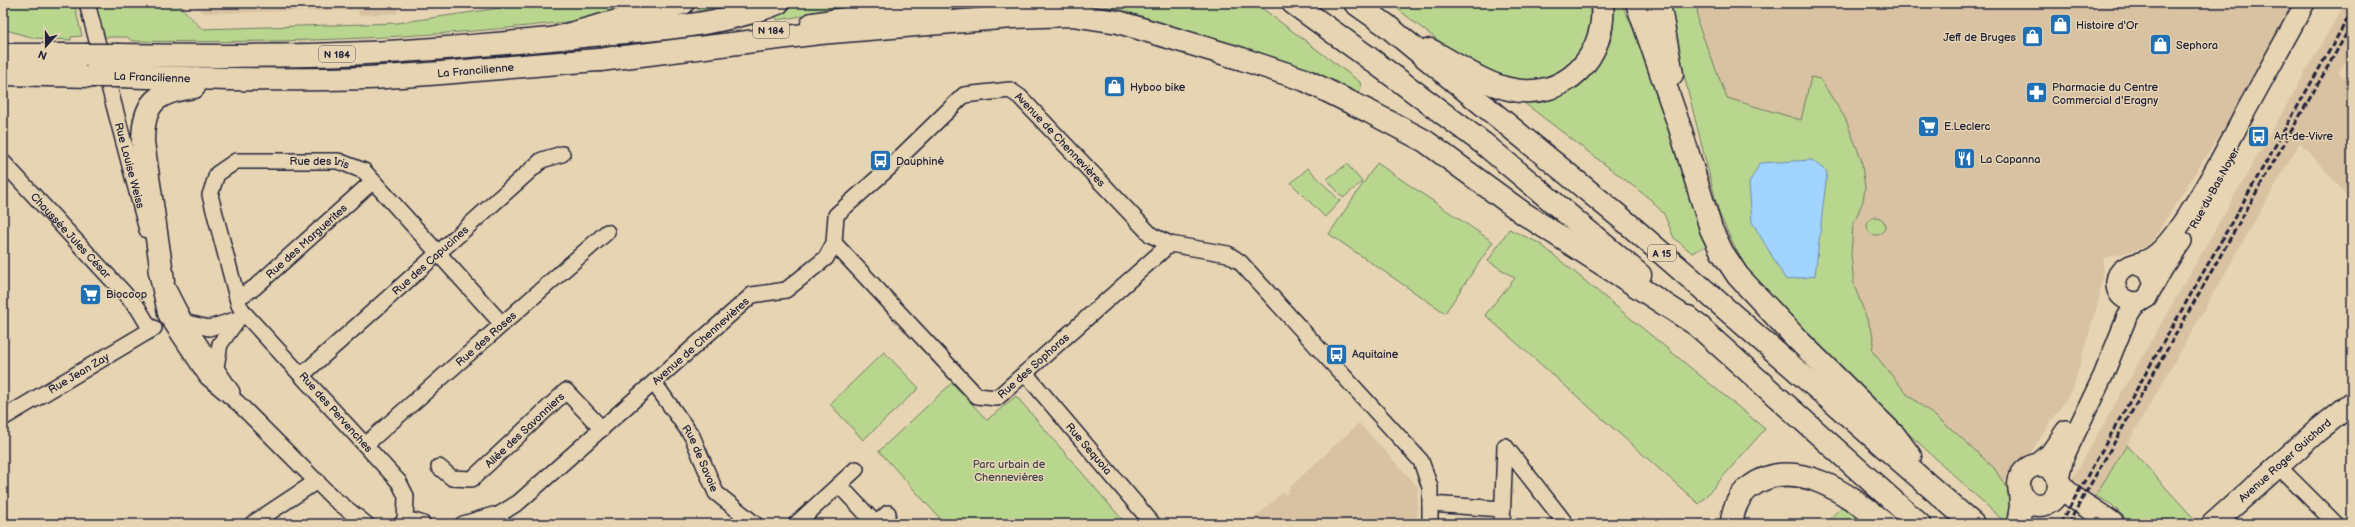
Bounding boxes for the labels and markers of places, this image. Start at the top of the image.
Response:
shop icon: Histoire d'Or [2047,12,2073,38]
place label: Histoire d'Or [2076,19,2139,32]
shop icon: Jeff de Bruges [2019,24,2045,50]
place label: Jeff de Bruges [1943,31,2017,44]
shop icon: Sephora [2147,32,2173,58]
place label: Sephora [2176,39,2218,52]
shop icon: Hyboo bike [1101,74,1127,100]
pharmacy icon: Pharmacie du Centre Commercial d'Eragny [2024,80,2050,106]
place label: Hyboo bike [1130,81,1186,94]
place label: Pharmacie du Centre Commercial d'Eragny [2052,81,2159,107]
supermarket icon: E.Leclerc [1916,113,1942,139]
place label: E.Leclerc [1944,120,1990,133]
bus stop icon: Art-de-Vivre [2246,123,2272,149]
place label: Art-de-Vivre [2274,130,2334,143]
restaurant icon: La Capanna [1952,146,1978,172]
bus stop icon: Dauphiné [867,148,893,174]
place label: La Capanna [1980,153,2040,166]
place label: Dauphiné [896,155,944,168]
supermarket icon: Biocoop [78,281,104,307]
place label: Biocoop [106,288,147,301]
bus stop icon: Aquitaine [1324,341,1350,367]
place label: Aquitaine [1352,348,1399,361]

